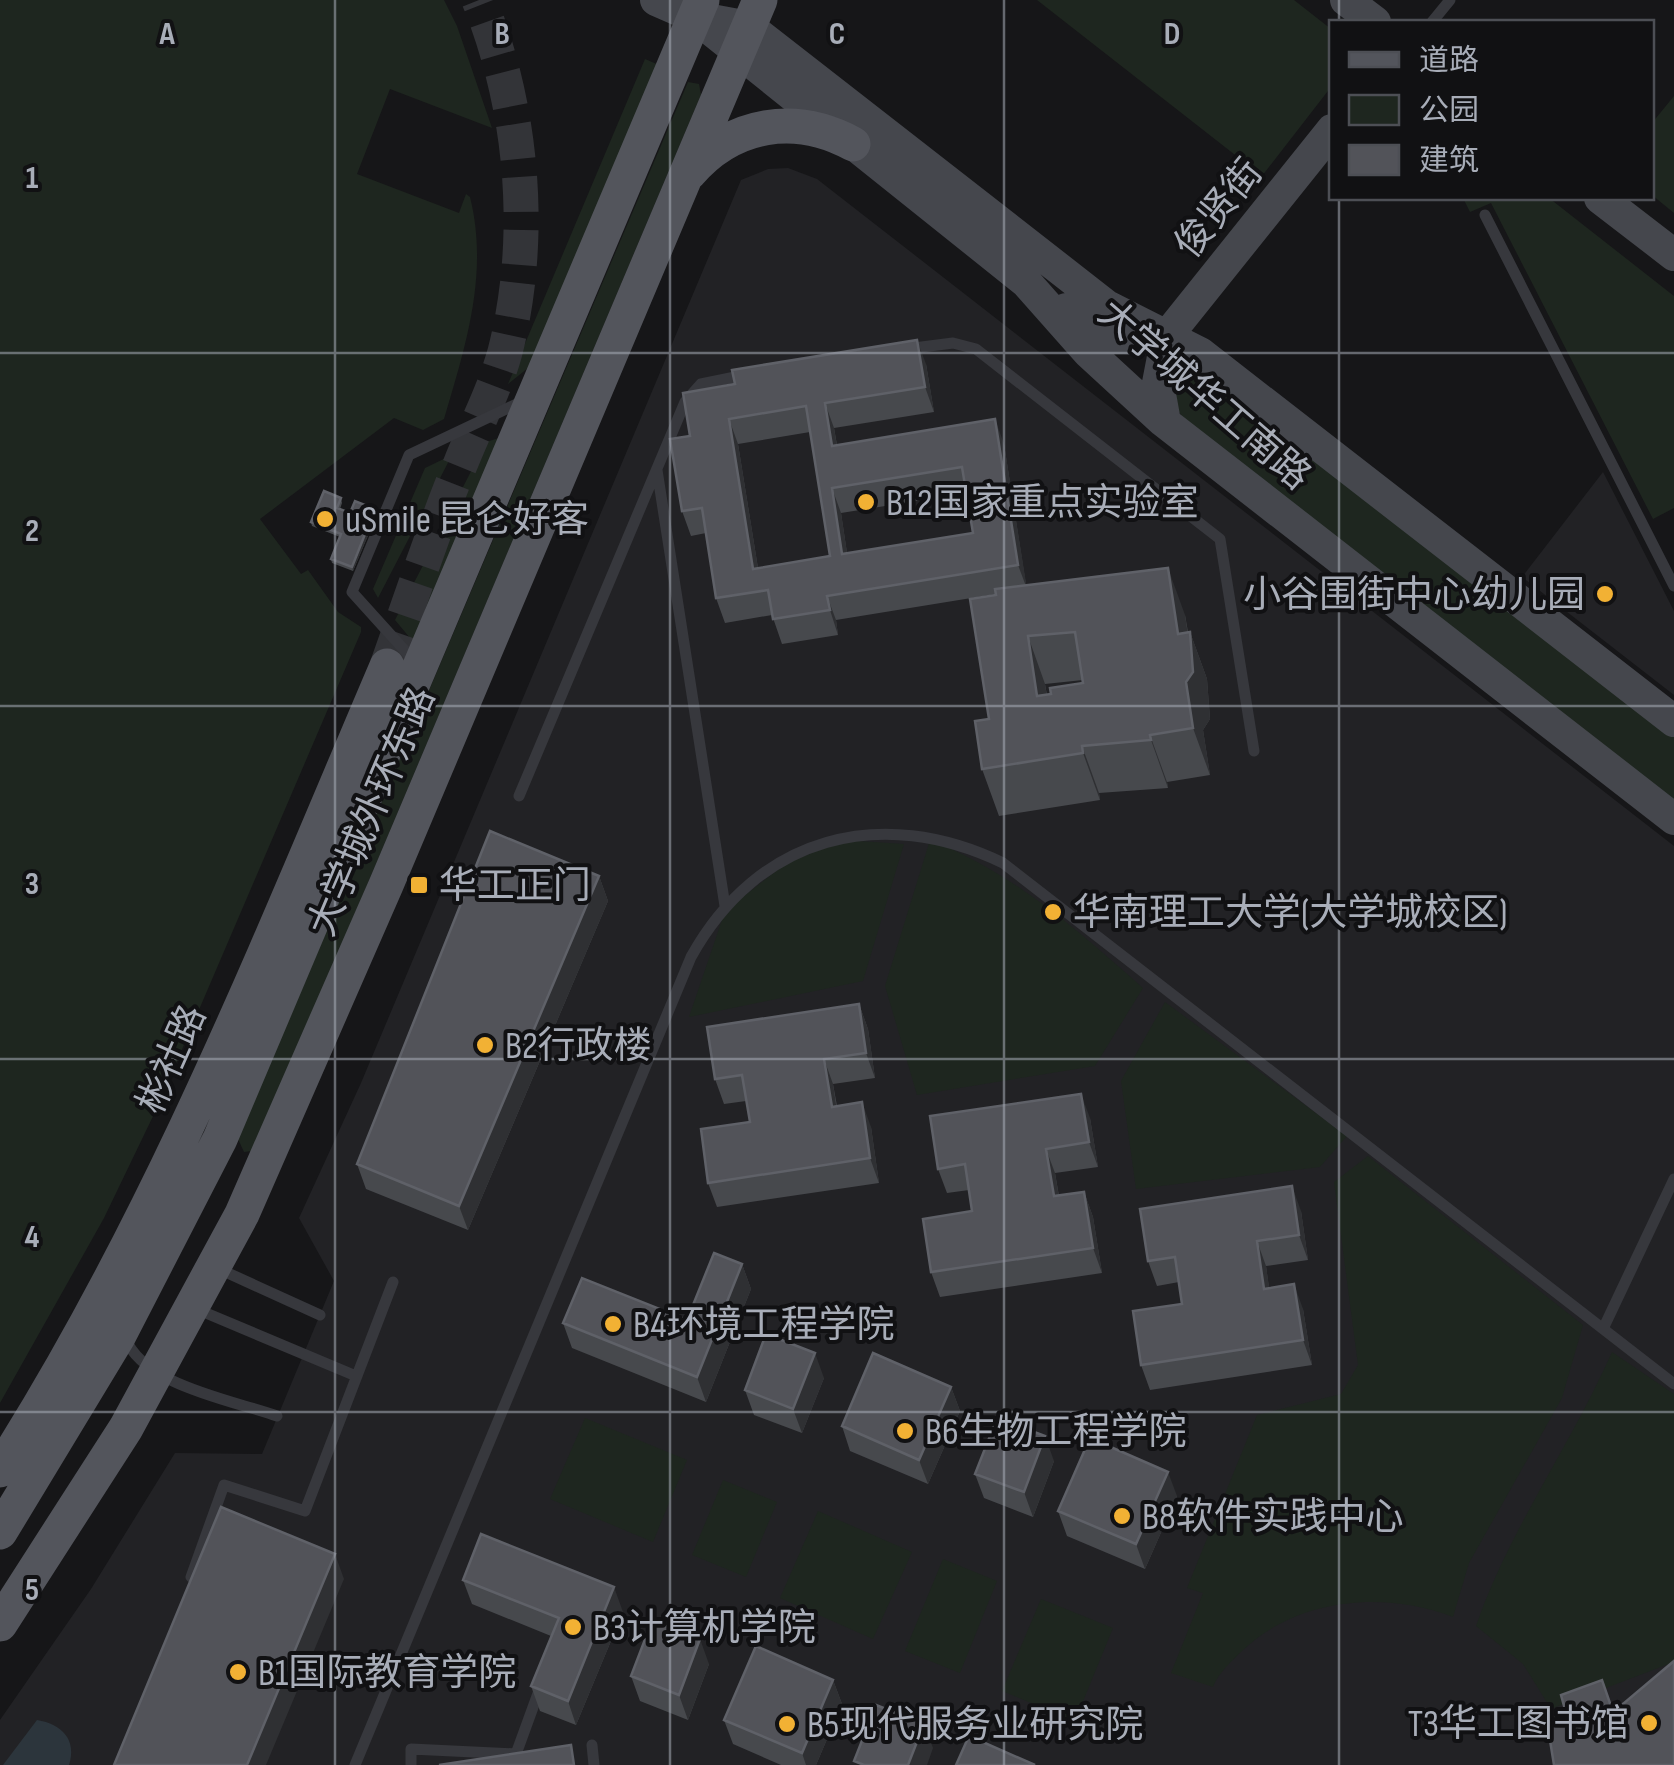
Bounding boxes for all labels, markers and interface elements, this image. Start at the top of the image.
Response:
text: A [158,15,175,54]
text: B [494,15,510,54]
text: C [829,15,845,54]
text: D [1164,15,1180,54]
legend [1329,20,1654,200]
text: 道路 [1419,43,1479,79]
text: 公园 [1419,93,1479,129]
text: 建筑 [1419,143,1479,179]
street label: 俊贤街 [1166,150,1273,267]
text: 1 [26,159,39,198]
street label: 大学城华工南路 [1089,291,1319,499]
place label: B12国家重点实验室 [886,481,1198,526]
marker: B12国家重点实验室 [855,491,877,513]
place label: uSmile 昆仑好客 [345,498,589,543]
marker: uSmile 昆仑好客 [314,508,336,530]
text: 2 [25,512,39,551]
place label: 小谷围街中心幼儿园 [1243,573,1585,618]
marker: 小谷围街中心幼儿园 [1594,583,1616,605]
street label: 大学城外环东路 [300,680,445,943]
place label: 华工正门 [439,864,591,909]
text: 3 [25,865,39,904]
marker: 华工正门 [408,874,430,896]
place label: 华南理工大学(大学城校区) [1073,891,1507,936]
marker: 华南理工大学(大学城校区) [1042,901,1064,923]
street label: 彬社路 [129,998,216,1121]
place label: B2行政楼 [505,1024,652,1069]
marker: B2行政楼 [474,1034,496,1056]
text: 4 [25,1218,40,1257]
place label: B4环境工程学院 [633,1303,894,1348]
marker: B4环境工程学院 [602,1313,624,1335]
place label: B6生物工程学院 [925,1410,1187,1455]
marker: B6生物工程学院 [894,1420,916,1442]
place label: B8软件实践中心 [1142,1495,1404,1540]
marker: B8软件实践中心 [1111,1505,1133,1527]
text: 5 [25,1571,39,1610]
place label: B3计算机学院 [593,1606,816,1651]
marker: B3计算机学院 [562,1616,584,1638]
place label: B1国际教育学院 [258,1651,516,1696]
marker: B1国际教育学院 [227,1661,249,1683]
place label: T3华工图书馆 [1408,1702,1629,1747]
place label: B5现代服务业研究院 [807,1703,1143,1748]
marker: T3华工图书馆 [1638,1712,1660,1734]
marker: B5现代服务业研究院 [776,1713,798,1735]

